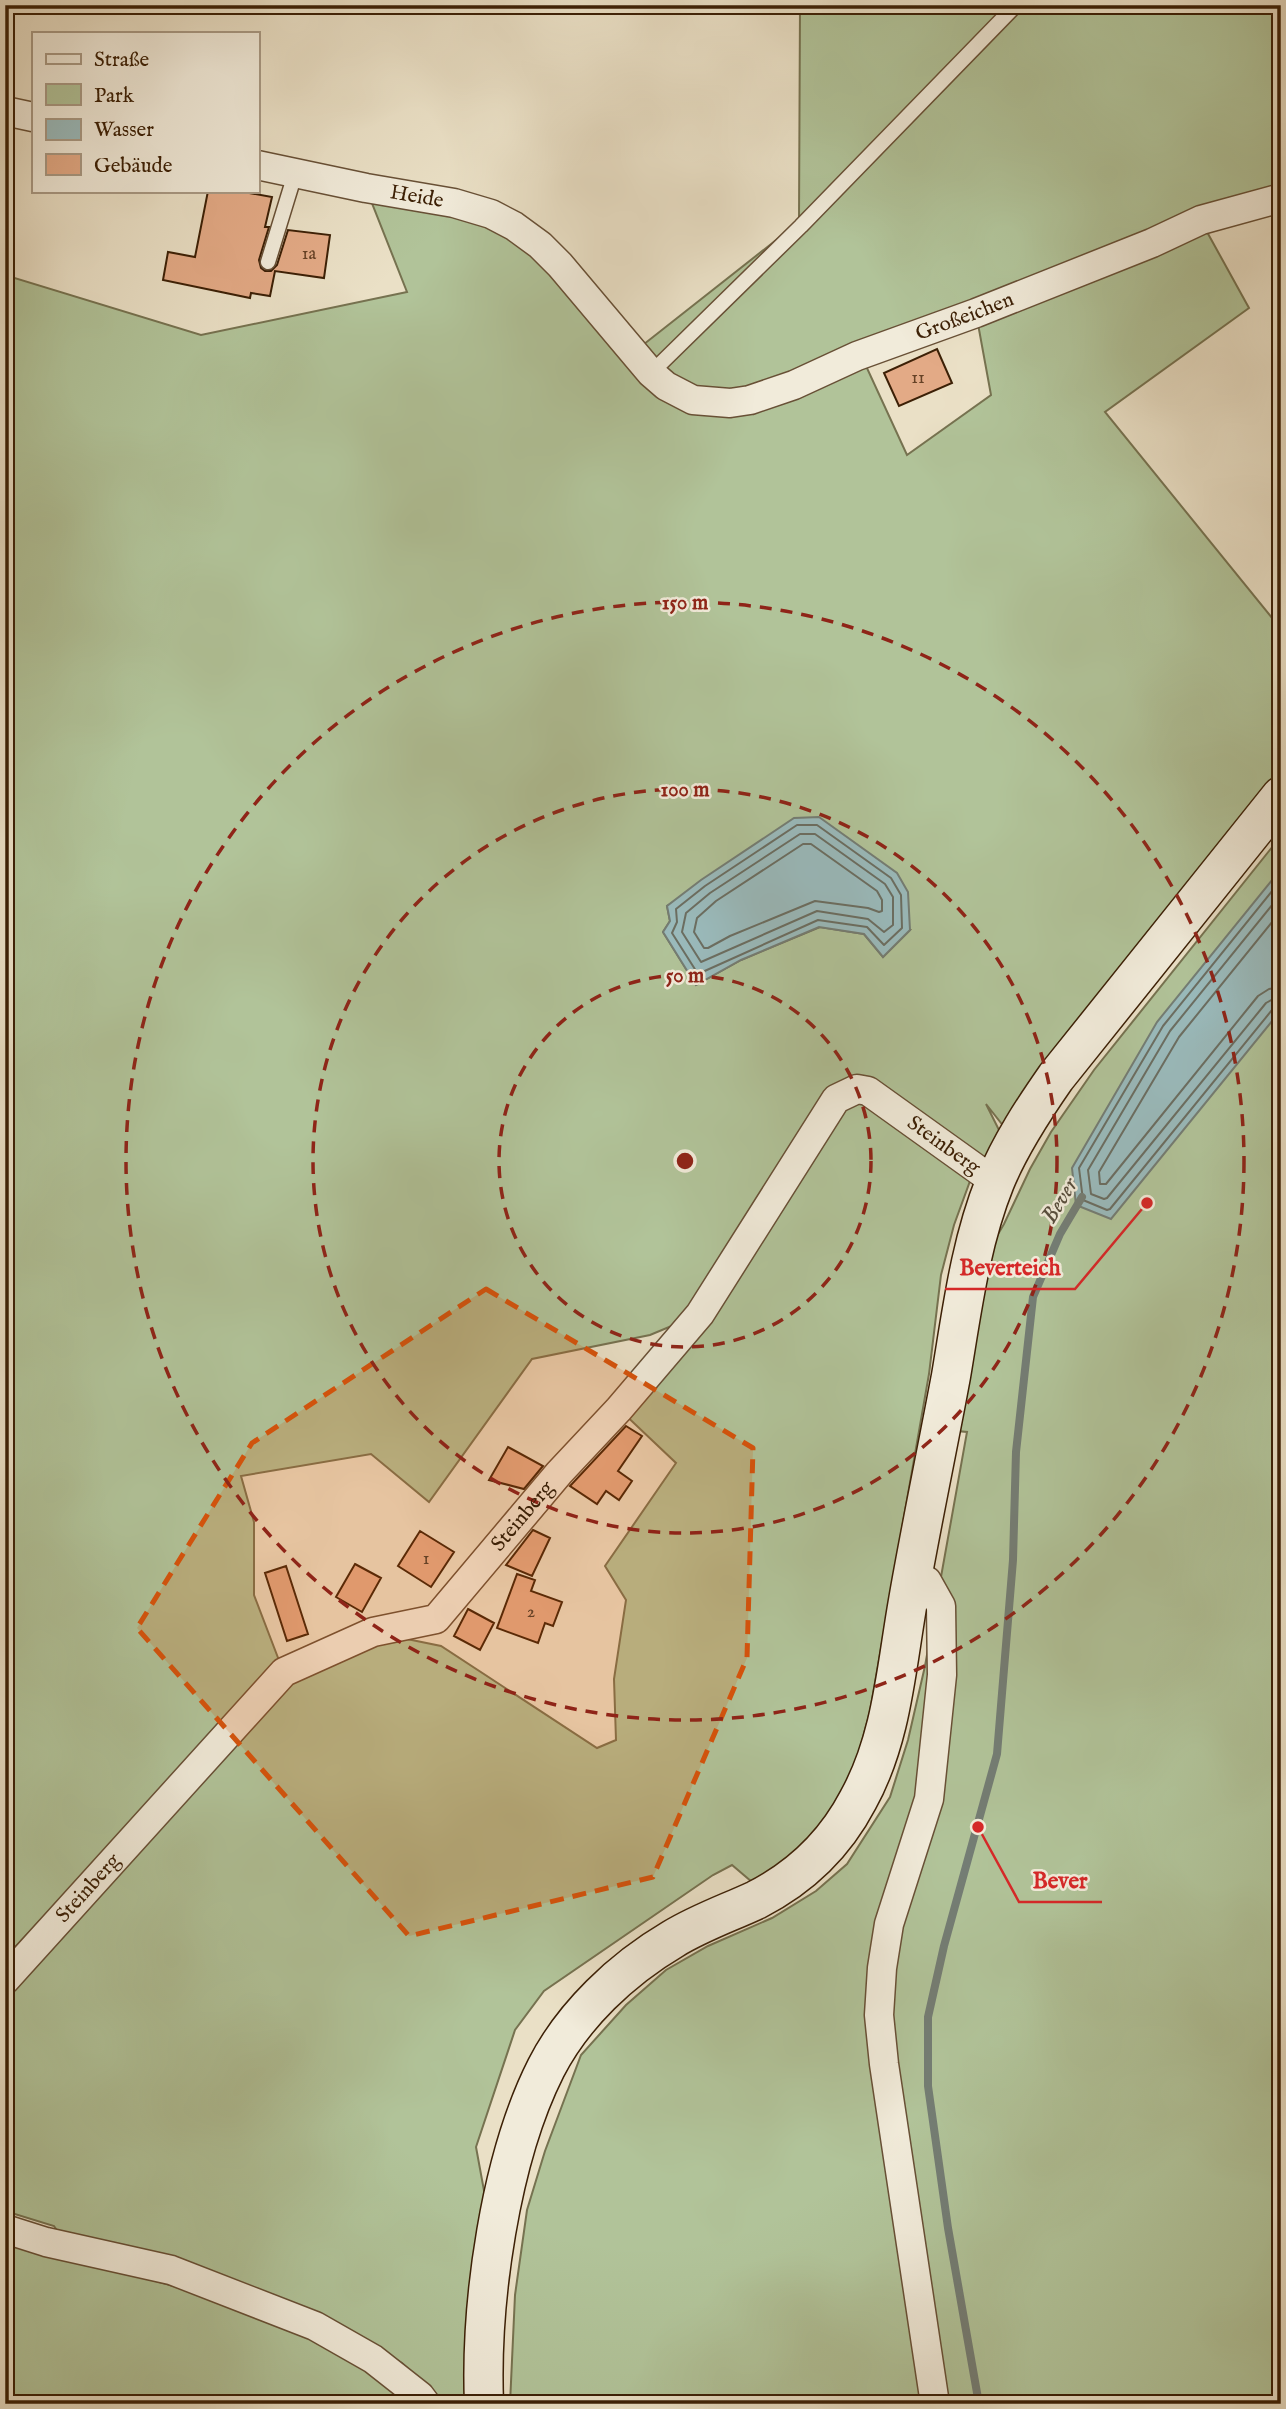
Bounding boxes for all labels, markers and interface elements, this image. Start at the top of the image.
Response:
legend [32,32,259,192]
text: Straße [94,47,150,74]
text: Park [94,83,135,110]
text: Wasser [94,117,154,144]
text: Gebäude [94,153,173,180]
street label: Heide [388,179,446,215]
house number: 1a [302,243,316,266]
street label: Großeichen [912,286,1018,347]
house number: 11 [911,367,925,390]
text: 150 m [662,590,709,617]
text: 100 m [660,777,710,804]
text: 50 m [666,963,705,990]
street label: Steinberg [902,1110,986,1181]
centre of rings [673,1149,697,1173]
water label: Bever [1035,1172,1085,1229]
callout: Beverteich [945,1245,1075,1289]
text: Beverteich [959,1254,1062,1283]
street label: Steinberg [485,1475,561,1557]
house number: 1 [423,1548,429,1571]
house number: 2 [527,1601,535,1624]
street label: Steinberg [50,1847,127,1928]
callout: Bever [1019,1858,1102,1902]
text: Bever [1033,1867,1088,1896]

